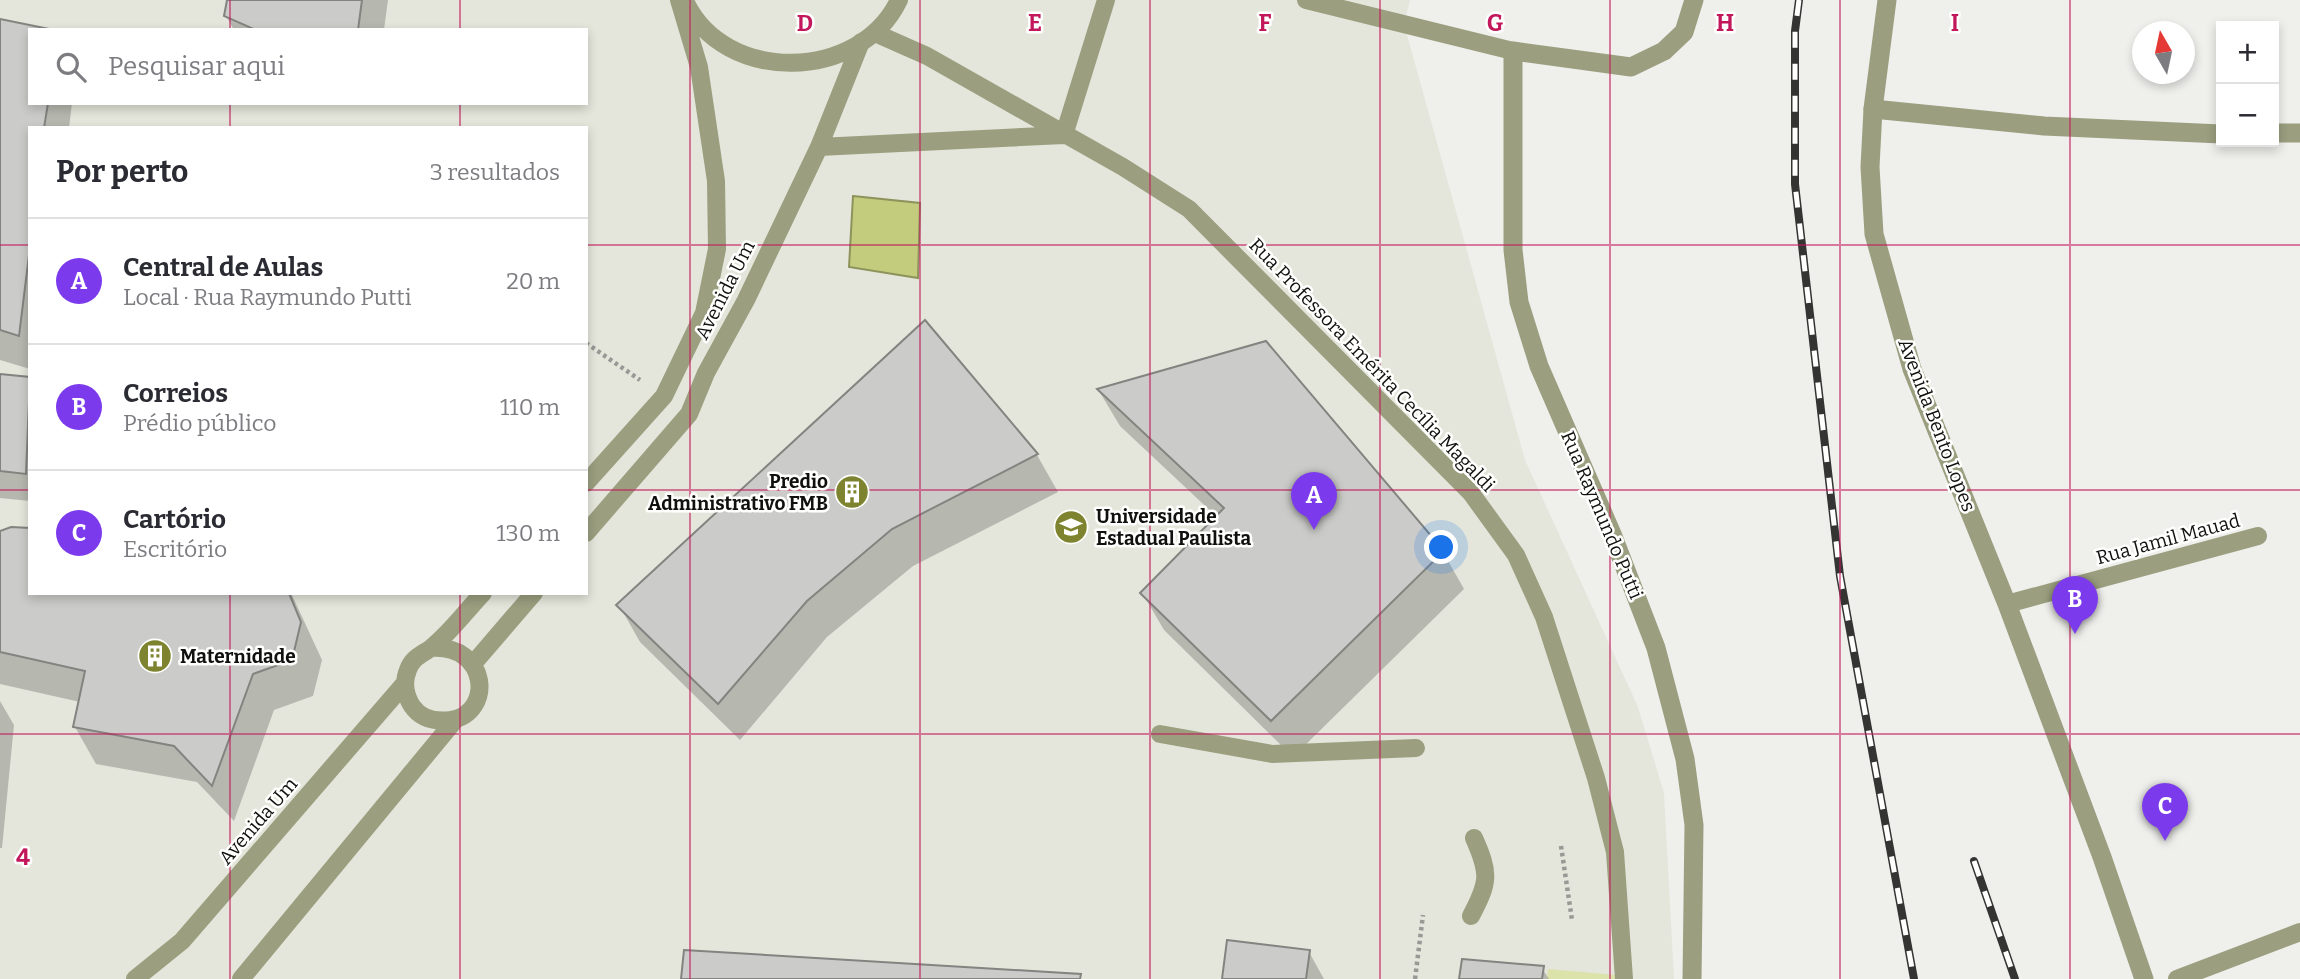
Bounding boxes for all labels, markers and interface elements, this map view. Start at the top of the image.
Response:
text: D [797,9,813,37]
text: E [1028,9,1042,37]
text: F [1259,9,1272,37]
text: G [1487,9,1504,37]
text: H [1716,9,1734,37]
text: I [1951,9,1959,37]
north arrow [2132,21,2195,84]
map controls [2216,21,2279,147]
button: + [2216,21,2279,84]
search box [28,28,588,105]
icon: search [52,48,90,86]
text: Pesquisar aqui [108,51,285,82]
button: − [2216,84,2279,147]
text: Por perto [56,154,188,190]
text: 3 resultados [430,158,560,186]
street label: Rua Professora Emérita Cecília Magaldi [1244,233,1500,497]
street label: Avenida Um [690,237,760,343]
text: Central de Aulas [123,252,323,283]
text: A [71,267,87,295]
text: 20 m [506,267,560,295]
text: Local · Rua Raymundo Putti [123,283,412,311]
street label: Avenida Bento Lopes [1893,335,1981,515]
text: Correios [123,378,228,409]
text: B [72,393,86,421]
text: 110 m [500,393,560,421]
text: Prédio público [123,409,276,437]
street label: Rua Raymundo Putti [1556,428,1648,603]
place label: Predio Administrativo FMB [648,470,828,515]
pin: A [1291,472,1337,530]
building icon: Predio Administrativo FMB [833,473,871,511]
text: Cartório [123,504,226,535]
place label: Universidade Estadual Paulista [1096,505,1252,550]
school or university icon: Universidade Estadual Paulista [1052,508,1090,546]
street label: Rua Jamil Mauad [2094,509,2242,569]
text: C [72,519,86,547]
text: 130 m [496,519,560,547]
your location [1424,530,1458,564]
text: Escritório [123,535,227,563]
pin: B [2052,576,2098,634]
building icon: Maternidade [136,637,174,675]
place label: Maternidade [180,645,296,668]
street label: Avenida Um [214,773,302,869]
pin: C [2142,783,2188,841]
text: 4 [16,843,30,871]

